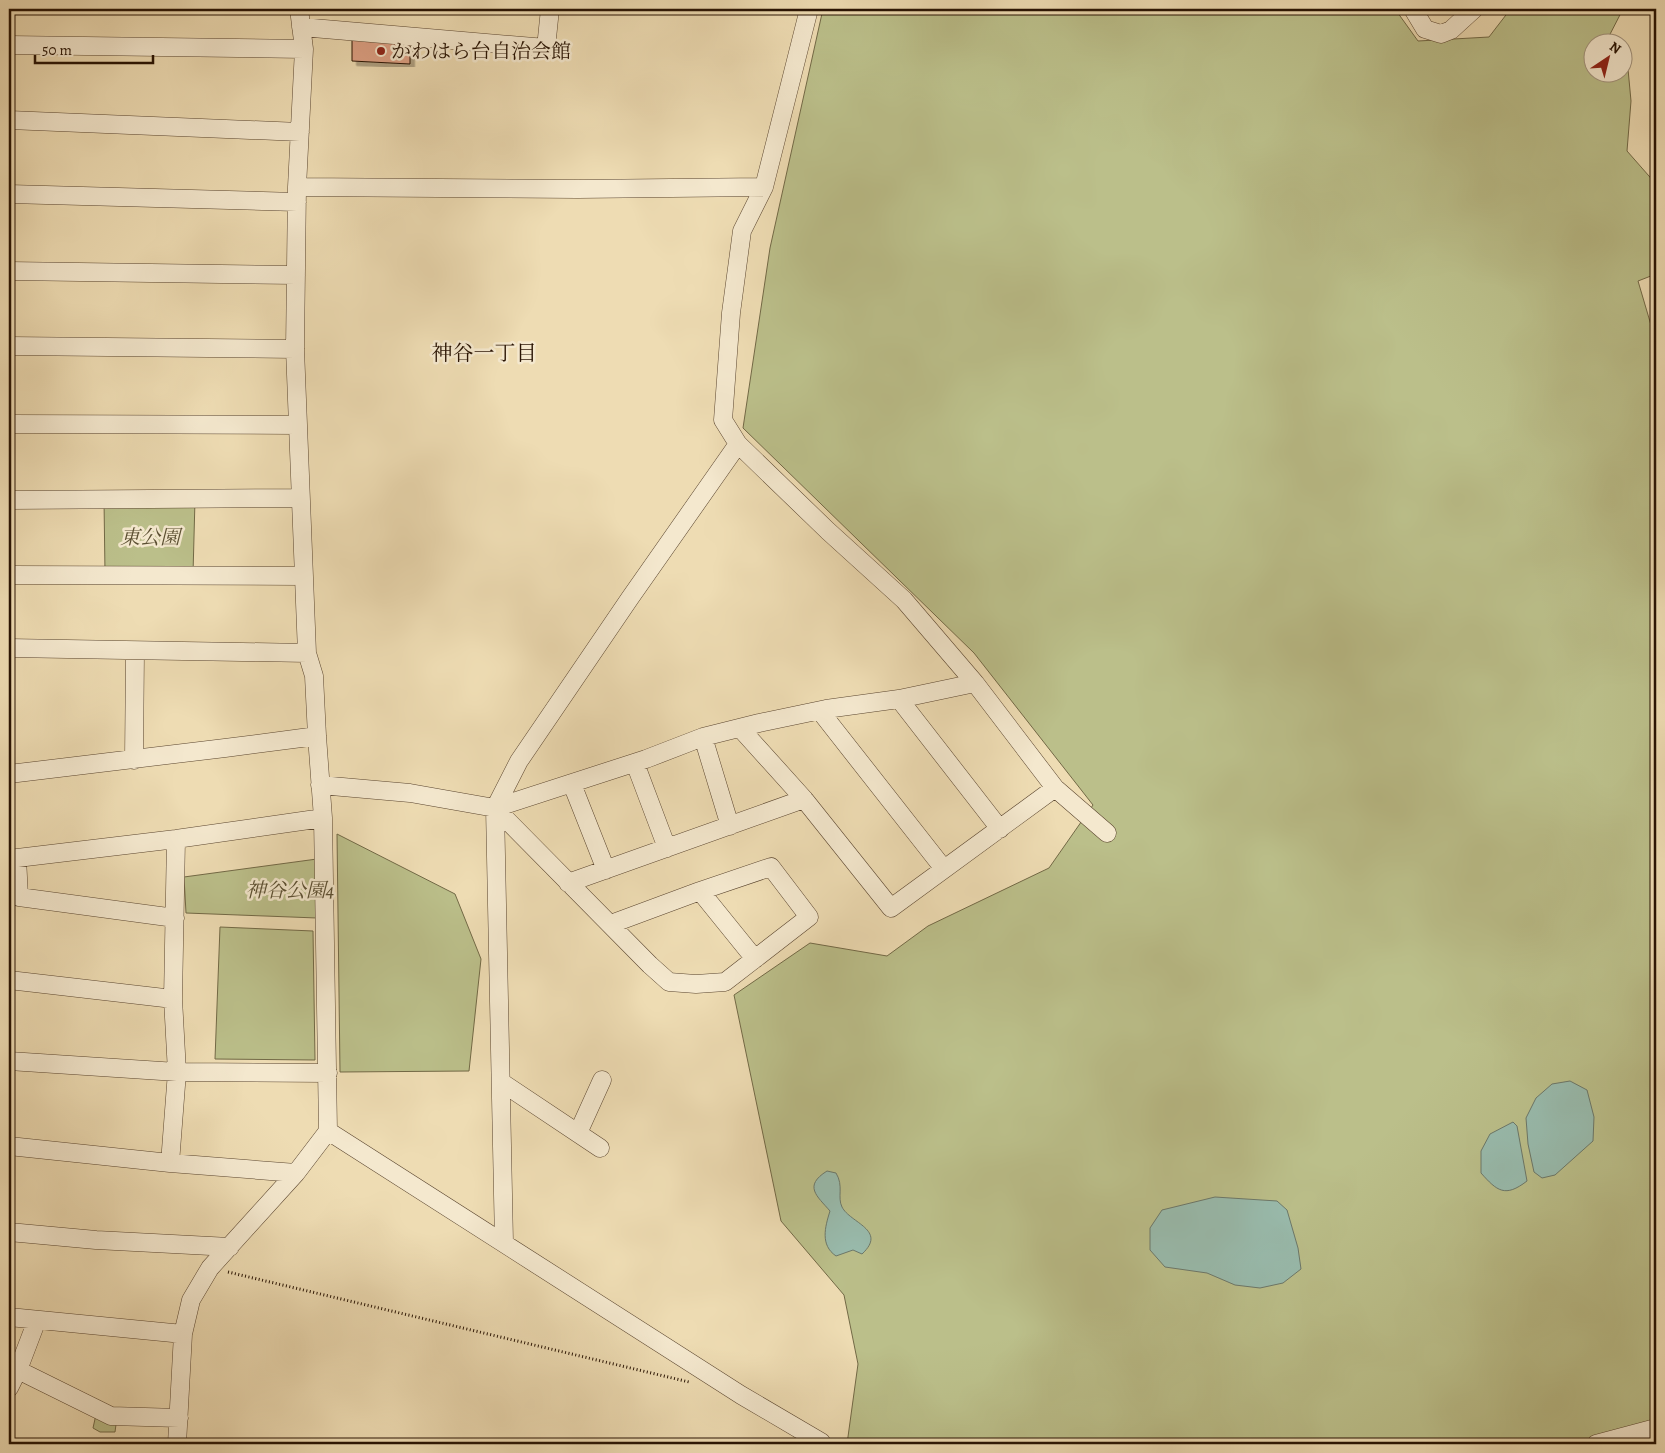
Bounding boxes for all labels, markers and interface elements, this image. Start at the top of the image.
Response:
scale bar [35,32,152,64]
north arrow [1582,32,1632,82]
text: N [1606,37,1625,58]
place label: かわはら台自治会館 [391,38,571,65]
text: 50 m [42,40,72,60]
marker: かわはら台自治会館 [375,45,387,57]
district label: 神谷一丁目 [432,339,537,367]
park label: 東公園 [120,524,183,551]
park label: 神谷公園4 [246,877,334,904]

